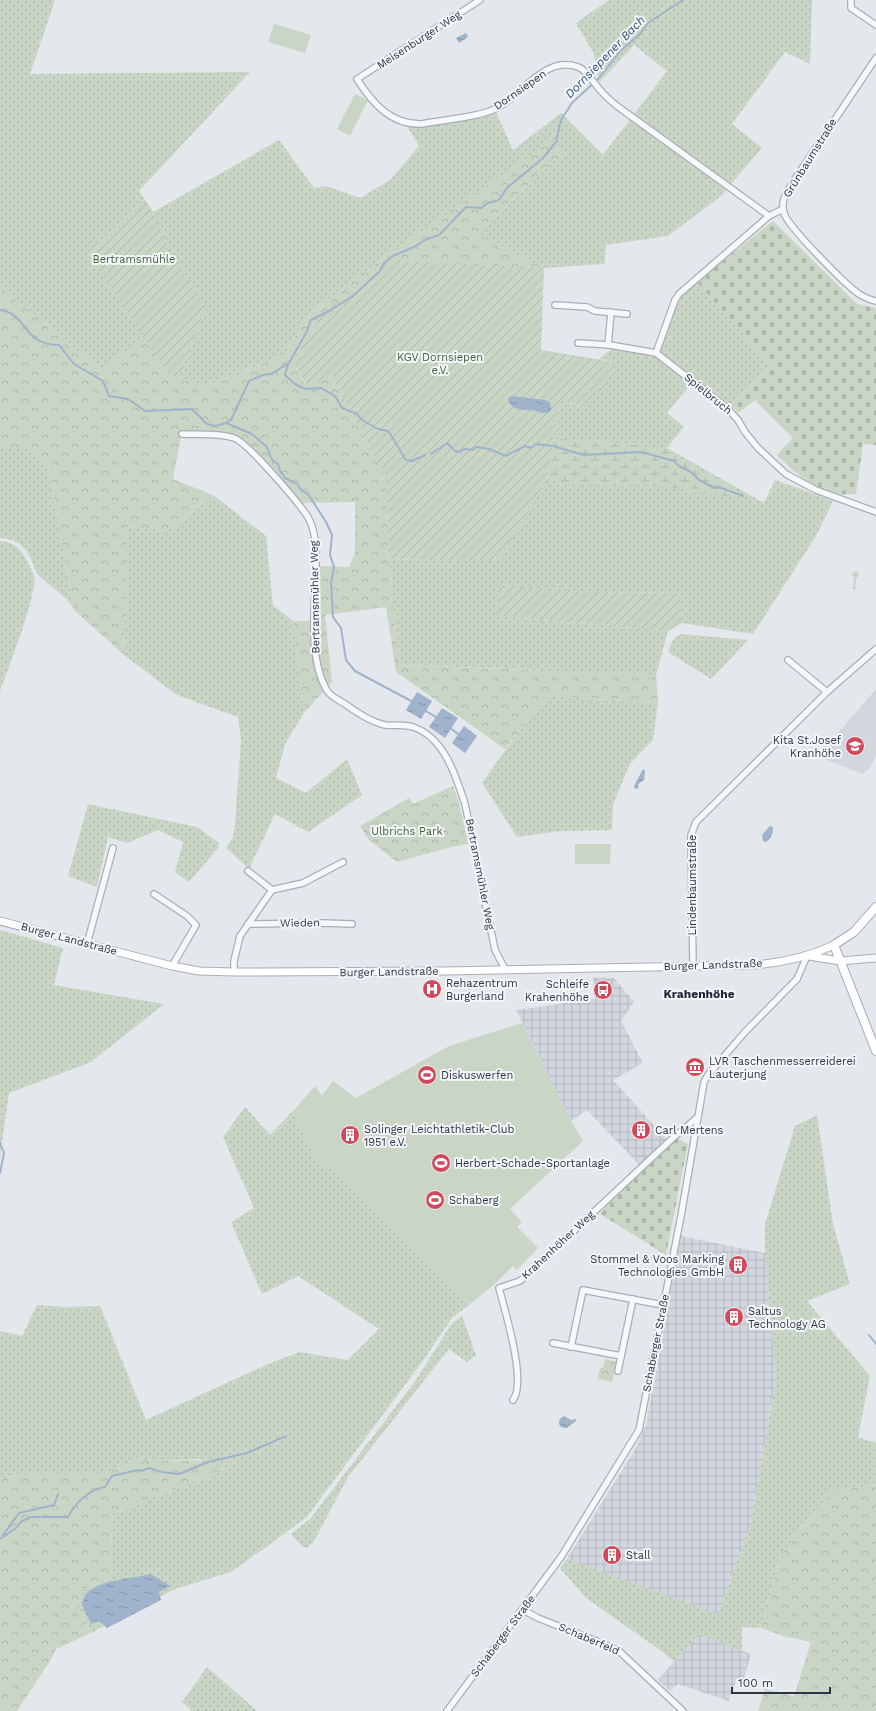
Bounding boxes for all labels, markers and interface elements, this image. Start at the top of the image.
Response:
street label: Meisenburger Weg [374,8,464,72]
water label: Dornsiepener Bach [562,13,648,101]
street label: Dornsiepen [491,67,549,113]
street label: Grünbaumstraße [780,116,840,200]
park label: Bertramsmühle [93,253,175,266]
park label: KGV Dornsiepen e.V. [397,351,483,377]
street label: Spielbruch [681,371,735,417]
street label: Bertramsmühler Weg [308,540,322,654]
place label: Kita St.Josef Kranhöhe [773,734,842,760]
school or university icon: Kita St.Josef Kranhöhe [844,735,866,757]
street label: Bertramsmühler Weg [463,817,497,931]
park label: Ulbrichs Park [371,825,443,838]
street label: Lindenbaumstraße [686,835,699,935]
street label: Wieden [280,916,320,930]
street label: Burger Landstraße [20,920,118,958]
street label: Burger Landstraße [663,957,763,973]
street label: Burger Landstraße [339,965,439,979]
place label: Rehazentrum Burgerland [446,977,518,1003]
hospital icon: Rehazentrum Burgerland [421,978,443,1000]
place label: Schleife Krahenhöhe [525,978,589,1004]
bus stop icon: Schleife Krahenhöhe [592,979,614,1001]
district label: Krahenhöhe [663,987,735,1001]
place label: LVR Taschenmesserreiderei Lauterjung [709,1055,856,1081]
museum icon: LVR Taschenmesserreiderei Lauterjung [684,1056,706,1078]
sports icon: Diskuswerfen [416,1064,438,1086]
place label: Diskuswerfen [441,1069,513,1082]
building icon: Carl Mertens [630,1119,652,1141]
place label: Solinger Leichtathletik-Club 1951 e.V. [364,1123,515,1149]
building icon: Solinger Leichtathletik-Club 1951 e.V. [339,1124,361,1146]
place label: Carl Mertens [655,1124,724,1137]
sports icon: Herbert-Schade-Sportanlage [430,1152,452,1174]
place label: Herbert-Schade-Sportanlage [455,1157,610,1170]
sports icon: Schaberg [424,1189,446,1211]
place label: Schaberg [449,1194,499,1207]
street label: Krahenhöher Weg [519,1208,597,1282]
place label: Stommel & Voos Marking Technologies GmbH [590,1253,724,1279]
building icon: Stommel & Voos Marking Technologies GmbH [727,1254,749,1276]
street label: Schaberger Straße [640,1293,672,1393]
place label: Saltus Technology AG [748,1305,826,1331]
building icon: Saltus Technology AG [723,1306,745,1328]
building icon: Stall [601,1544,623,1566]
place label: Stall [626,1549,651,1562]
street label: Schaberger Straße [468,1592,538,1680]
street label: Schaberfeld [557,1620,621,1658]
scale bar [732,1669,830,1695]
text: 100 m [738,1676,773,1690]

